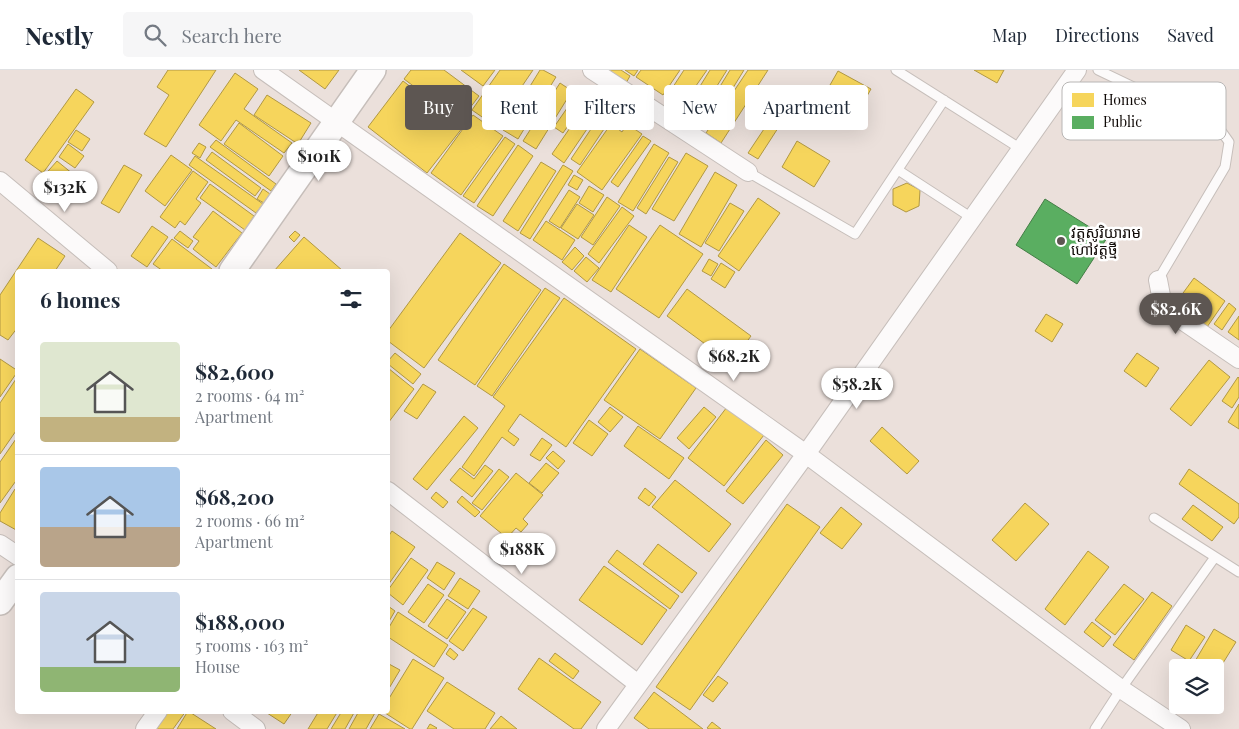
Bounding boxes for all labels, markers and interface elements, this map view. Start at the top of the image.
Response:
search box [123,12,473,57]
text: Nestly [25,19,93,51]
icon: search [141,21,169,49]
text: Search here [181,22,282,48]
text: Map [992,23,1027,47]
text: Directions [1055,23,1139,47]
text: Saved [1167,23,1214,47]
legend [1062,82,1226,140]
chip: Buy [405,85,472,130]
chip: Rent [482,85,556,130]
chip: Filters [566,85,654,130]
chip: New [664,85,735,130]
chip: Apartment [745,85,868,130]
text: Homes [1103,90,1147,109]
text: Public [1103,112,1142,131]
pin: $101K [284,140,354,182]
text: $101K [297,145,341,166]
pin: $132K [30,170,100,213]
text: $132K [44,176,86,197]
place label: វត្តសូរិយារាម ហៅវត្តថ្មី [1071,222,1141,259]
marker: វត្តសូរិយារាម ហៅវត្តថ្មី [1055,235,1067,247]
text: 6 homes [40,285,120,313]
icon: filters [337,285,365,313]
pin: $82.6K [1135,292,1217,335]
text: $82.6K [1150,298,1202,319]
pin: $68.2K [693,340,775,382]
text: $68.2K [708,345,760,366]
text: $82,600 [195,357,274,385]
icon: home [80,362,140,422]
pin: $58.2K [816,368,898,410]
text: $58.2K [832,373,882,394]
text: 2 rooms · 64 m² [195,385,304,406]
text: Apartment [195,406,273,427]
text: $68,200 [195,482,274,510]
icon: home [80,487,140,547]
text: 2 rooms · 66 m² [195,510,305,531]
text: Apartment [195,531,273,552]
pin: $188K [487,532,557,575]
text: $188K [500,538,544,559]
text: $188,000 [195,607,285,635]
icon: home [80,612,140,672]
text: 5 rooms · 163 m² [195,635,308,656]
text: House [195,656,240,677]
map controls [1169,659,1224,714]
button: layers [1169,659,1224,714]

